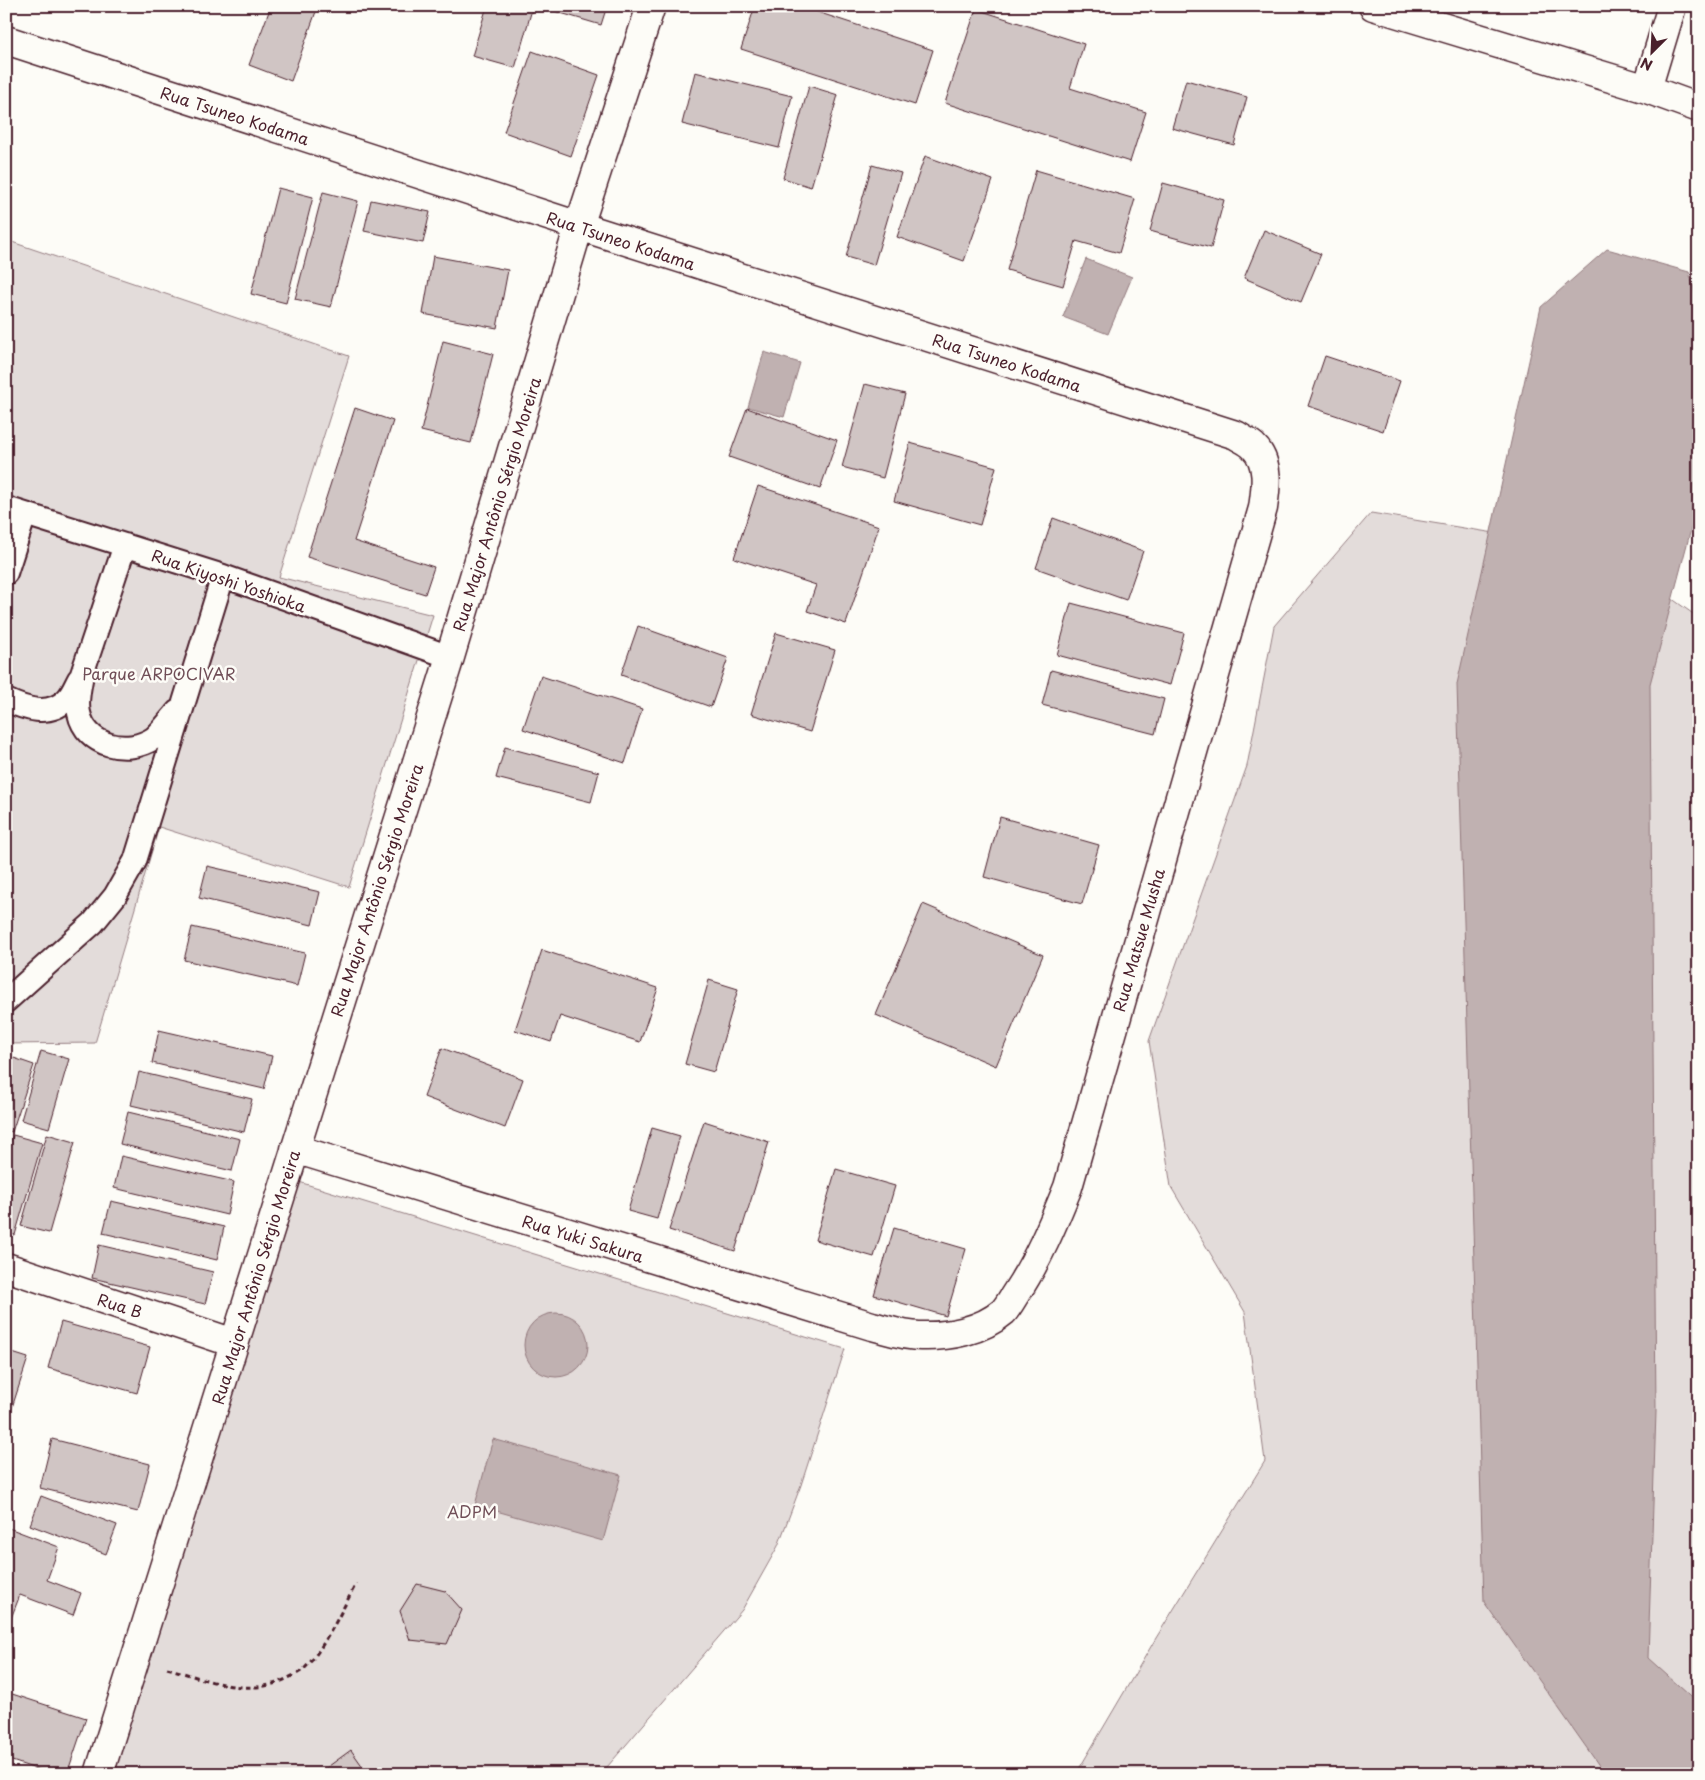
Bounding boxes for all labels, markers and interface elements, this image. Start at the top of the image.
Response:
north arrow [1628,28,1678,78]
text: N [1637,52,1656,76]
street label: Rua Tsuneo Kodama [157,80,313,150]
street label: Rua Tsuneo Kodama [543,205,699,275]
street label: Rua Tsuneo Kodama [929,327,1085,397]
street label: Rua Major Antônio Sérgio Moreira [446,374,546,634]
street label: Rua Kiyoshi Yoshioka [149,542,309,618]
park label: Parque ARPOCIVAR [82,661,236,685]
street label: Rua Major Antônio Sérgio Moreira [324,760,428,1020]
street label: Rua Matsue Musha [1106,866,1170,1014]
street label: Rua Major Antônio Sérgio Moreira [205,1147,305,1407]
street label: Rua Yuki Sakura [519,1208,647,1268]
street label: Rua B [95,1287,145,1323]
park label: ADPM [447,1499,497,1523]

